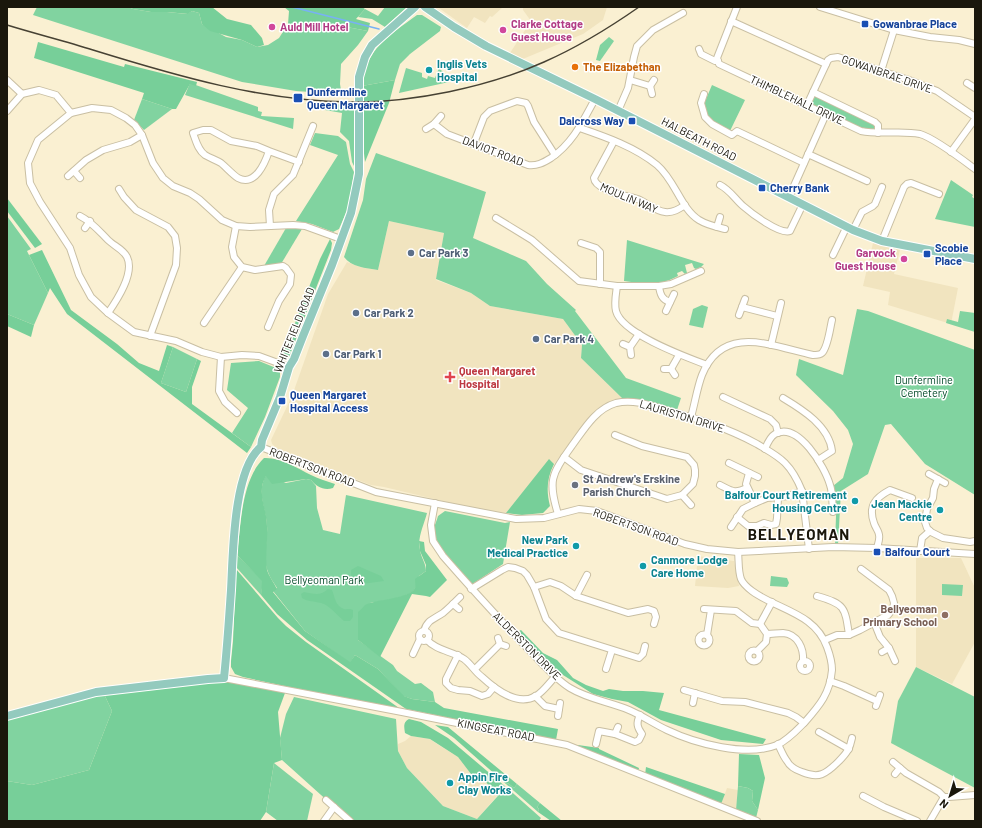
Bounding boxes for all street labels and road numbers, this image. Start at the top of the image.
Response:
street label: GOWANBRAE DRIVE [840,52,935,95]
street label: THIMBLEHALL DRIVE [748,72,846,127]
street label: HALBEATH ROAD [660,114,739,163]
street label: DAVIOT ROAD [461,133,526,168]
street label: MOULIN WAY [598,180,660,216]
street label: WHITEFIELD ROAD [271,285,317,374]
street label: LAURISTON DRIVE [638,396,726,435]
street label: ROBERTSON ROAD [268,444,357,489]
street label: ROBERTSON ROAD [592,505,681,548]
street label: ALDERSTON DRIVE [491,609,564,683]
street label: KINGSEAT ROAD [456,716,536,743]

